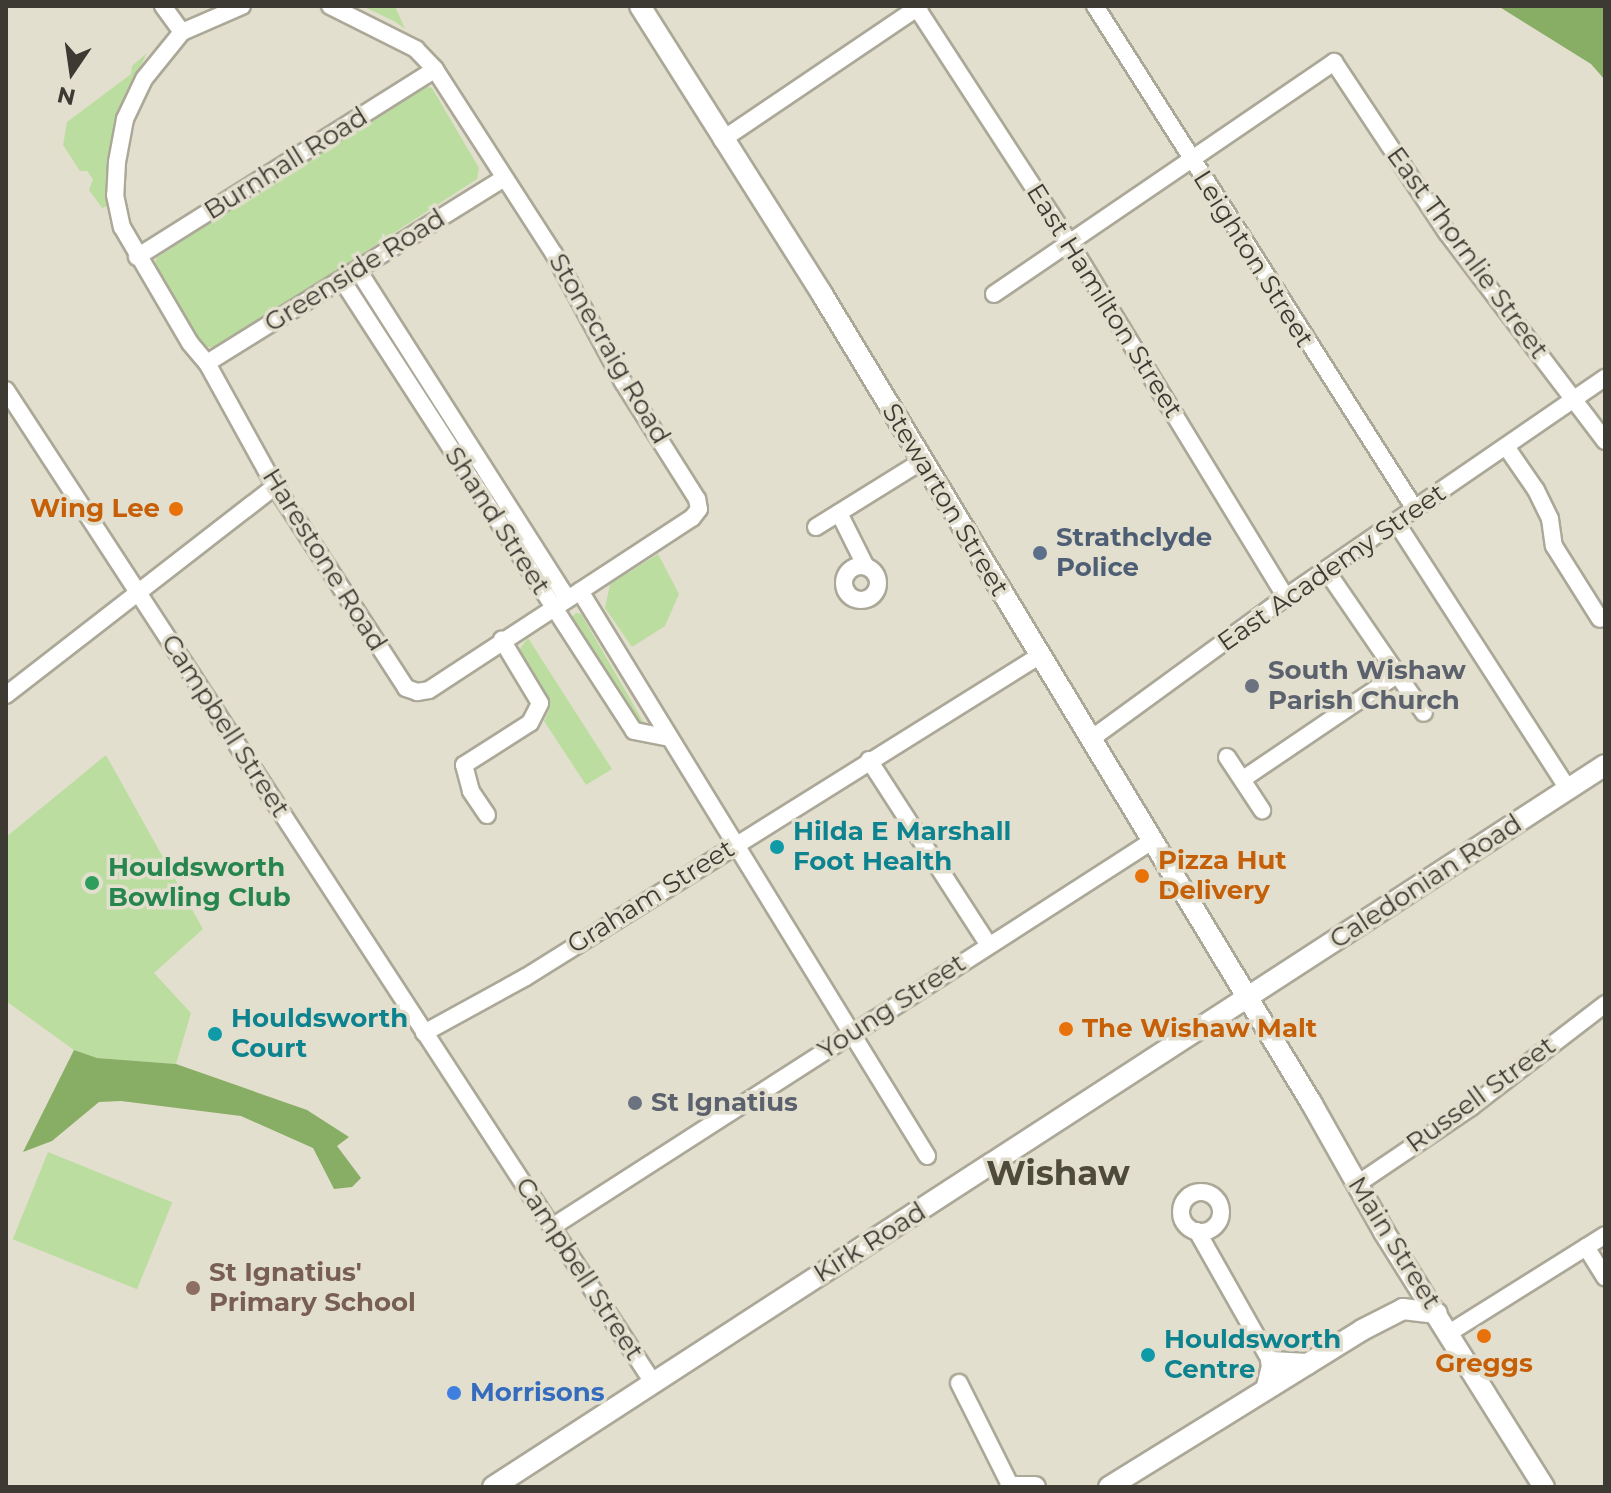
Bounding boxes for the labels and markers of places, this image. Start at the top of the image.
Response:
place label: Wing Lee [30,493,160,525]
marker: Wing Lee [167,500,185,518]
place label: Strathclyde Police [1056,522,1212,584]
marker: Strathclyde Police [1031,544,1049,562]
place label: South Wishaw Parish Church [1268,655,1466,716]
marker: South Wishaw Parish Church [1243,677,1261,695]
place label: Hilda E Marshall Foot Health [793,816,1011,878]
marker: Hilda E Marshall Foot Health [768,838,786,856]
place label: Pizza Hut Delivery [1158,845,1287,906]
place label: Houldsworth Bowling Club [108,852,291,914]
marker: Pizza Hut Delivery [1133,867,1151,885]
marker: Houldsworth Bowling Club [83,874,101,892]
place label: Houldsworth Court [231,1003,408,1064]
place label: The Wishaw Malt [1082,1013,1317,1045]
marker: The Wishaw Malt [1057,1020,1075,1038]
marker: Houldsworth Court [206,1025,224,1043]
place label: St Ignatius [651,1087,798,1119]
marker: St Ignatius [626,1094,644,1112]
place label: St Ignatius' Primary School [209,1257,416,1318]
marker: St Ignatius' Primary School [184,1279,202,1297]
place label: Houldsworth Centre [1164,1324,1341,1386]
marker: Greggs [1475,1327,1493,1345]
marker: Houldsworth Centre [1139,1346,1157,1364]
place label: Greggs [1435,1348,1533,1380]
place label: Morrisons [470,1377,605,1409]
marker: Morrisons [445,1384,463,1402]

